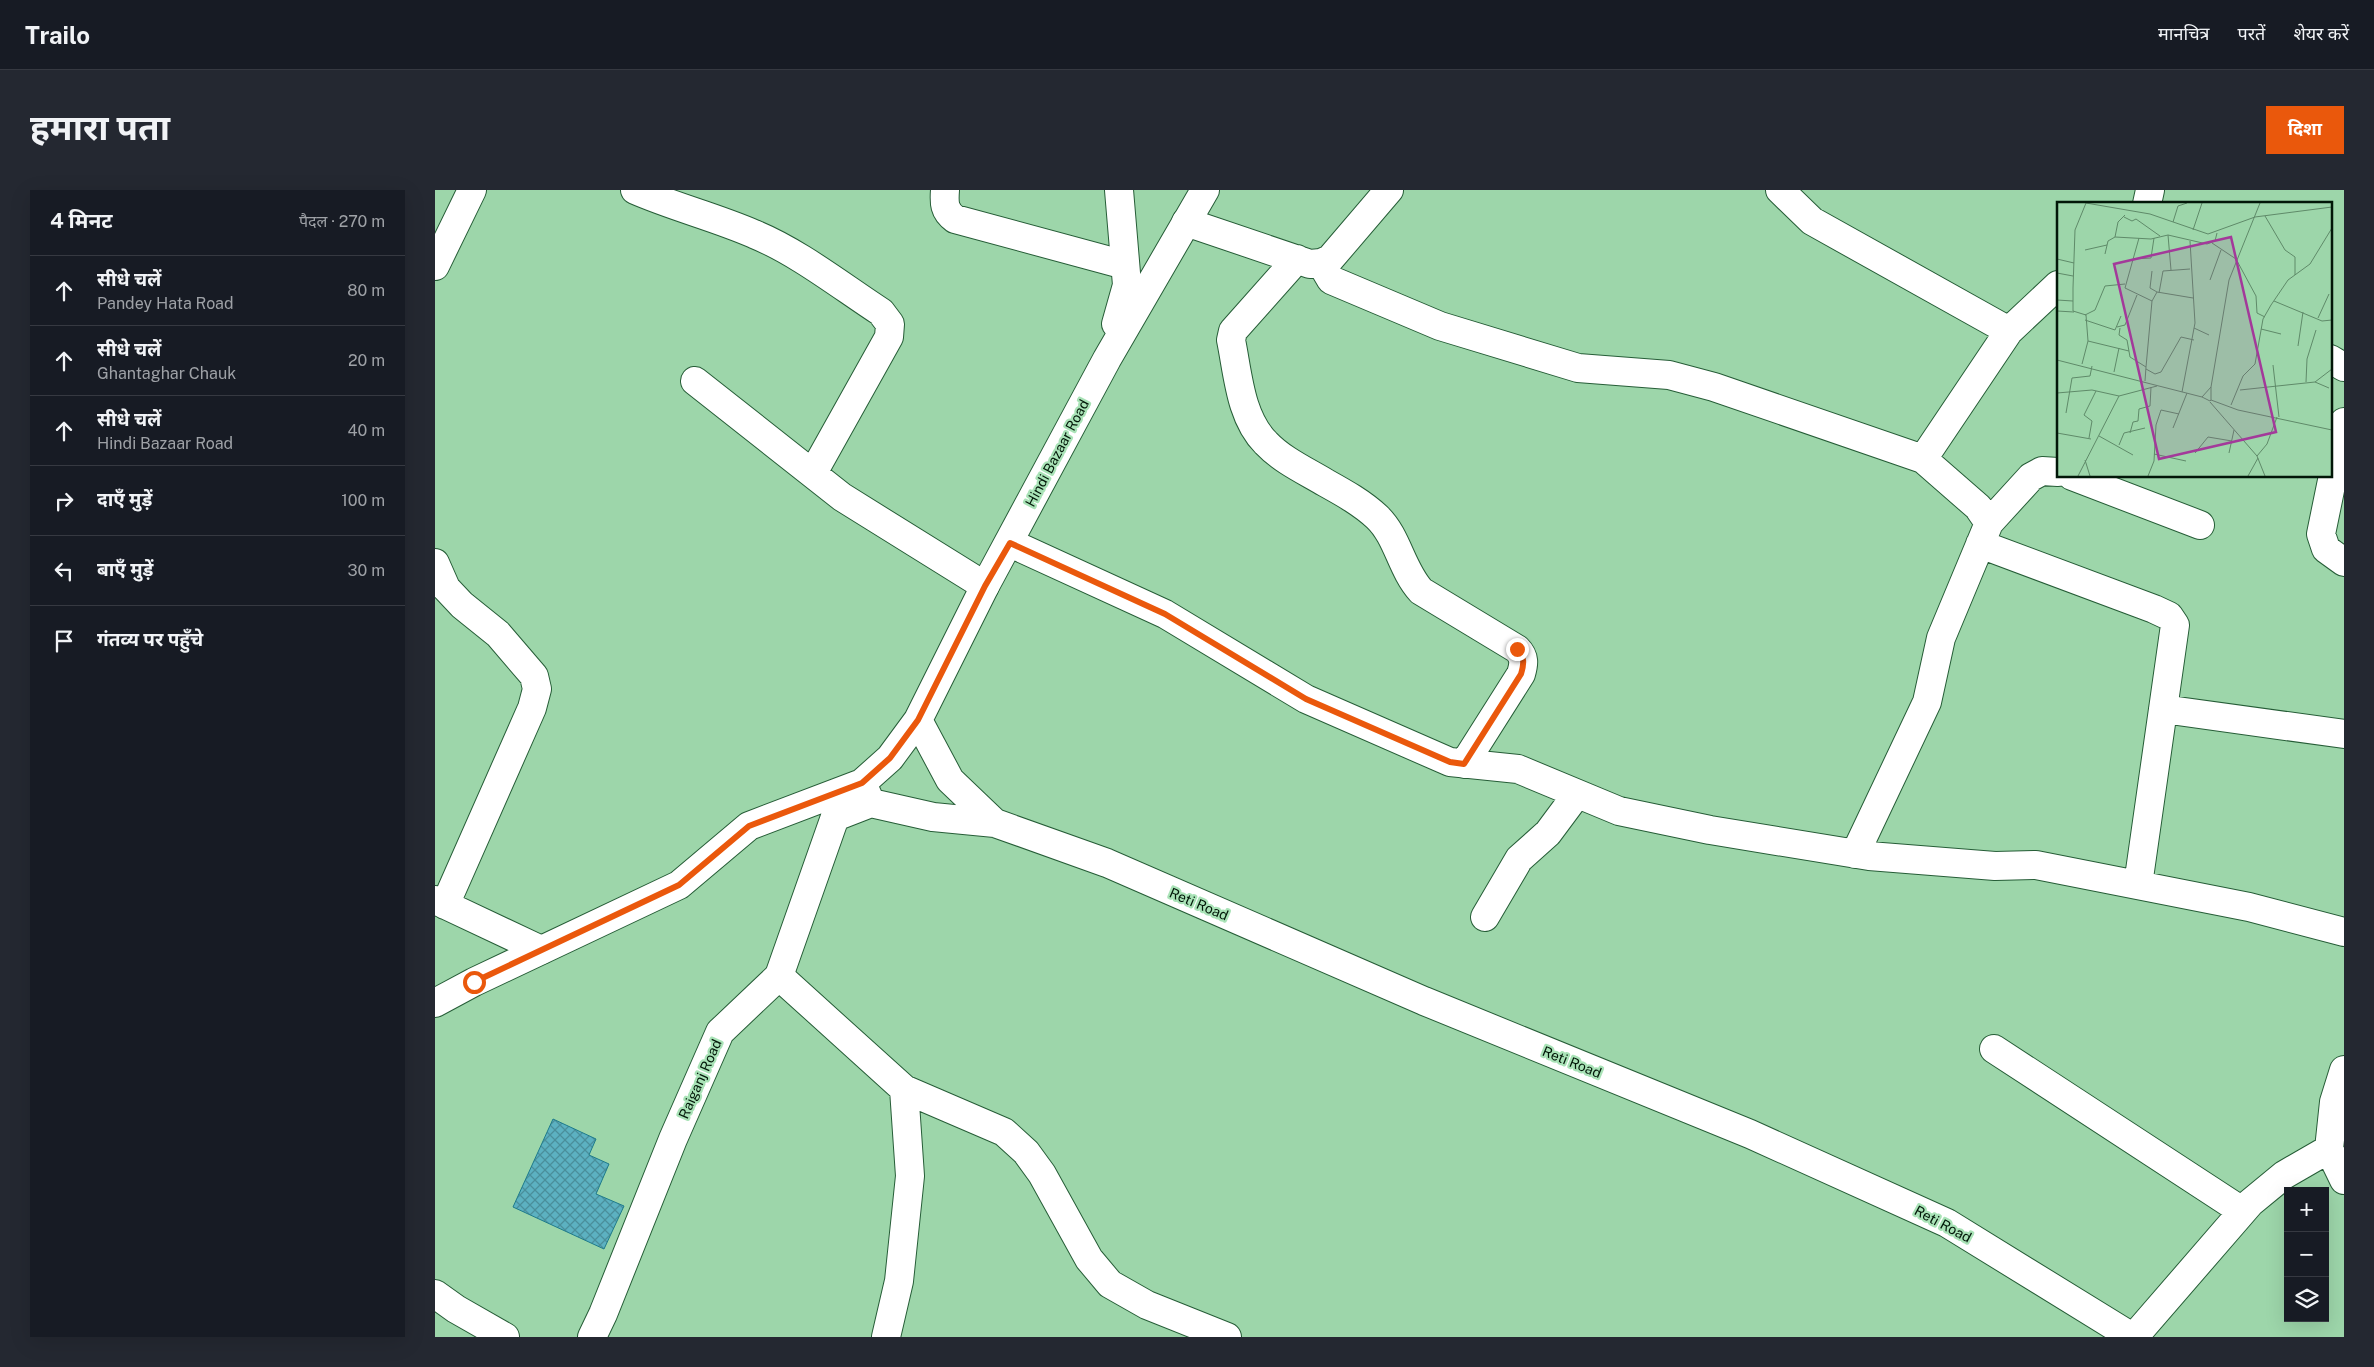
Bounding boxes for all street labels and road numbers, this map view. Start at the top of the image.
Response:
street label: Hindi Bazaar Road [1022,397,1092,509]
street label: Reti Road [1167,884,1231,924]
street label: Raiganj Road [675,1037,725,1121]
street label: Reti Road [1540,1043,1604,1081]
street label: Reti Road [1912,1202,1974,1246]

